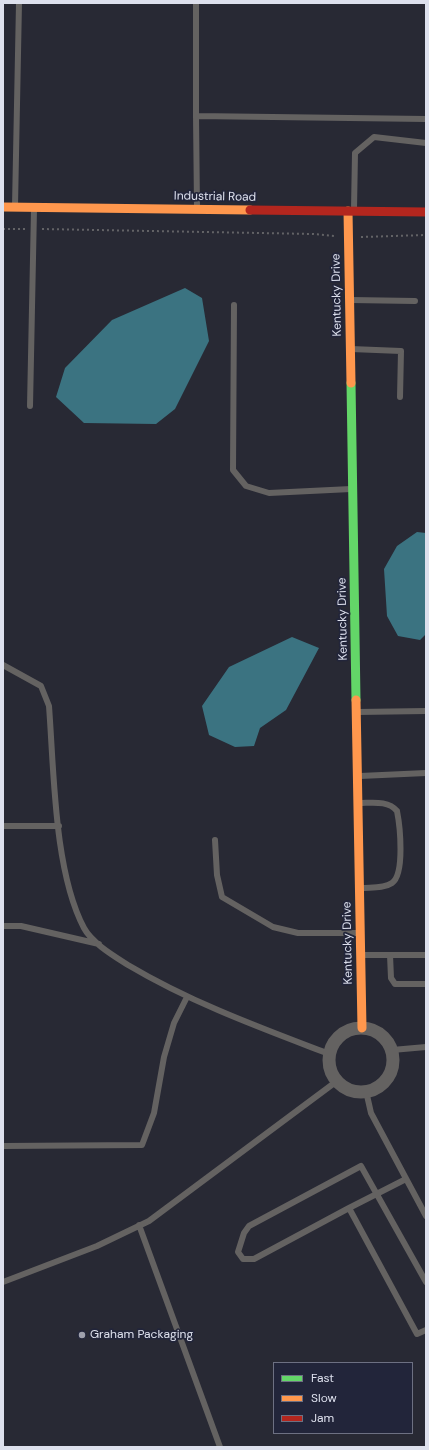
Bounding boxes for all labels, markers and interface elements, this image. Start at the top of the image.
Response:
street label: Industrial Road [174,189,256,205]
street label: Kentucky Drive [329,253,345,337]
street label: Kentucky Drive [335,577,351,661]
street label: Kentucky Drive [340,901,356,985]
place label: Graham Packaging [90,1328,193,1342]
marker: Graham Packaging [77,1330,87,1340]
legend [273,1362,413,1434]
text: Fast [311,1370,334,1386]
text: Slow [311,1390,337,1406]
text: Jam [311,1410,334,1426]

